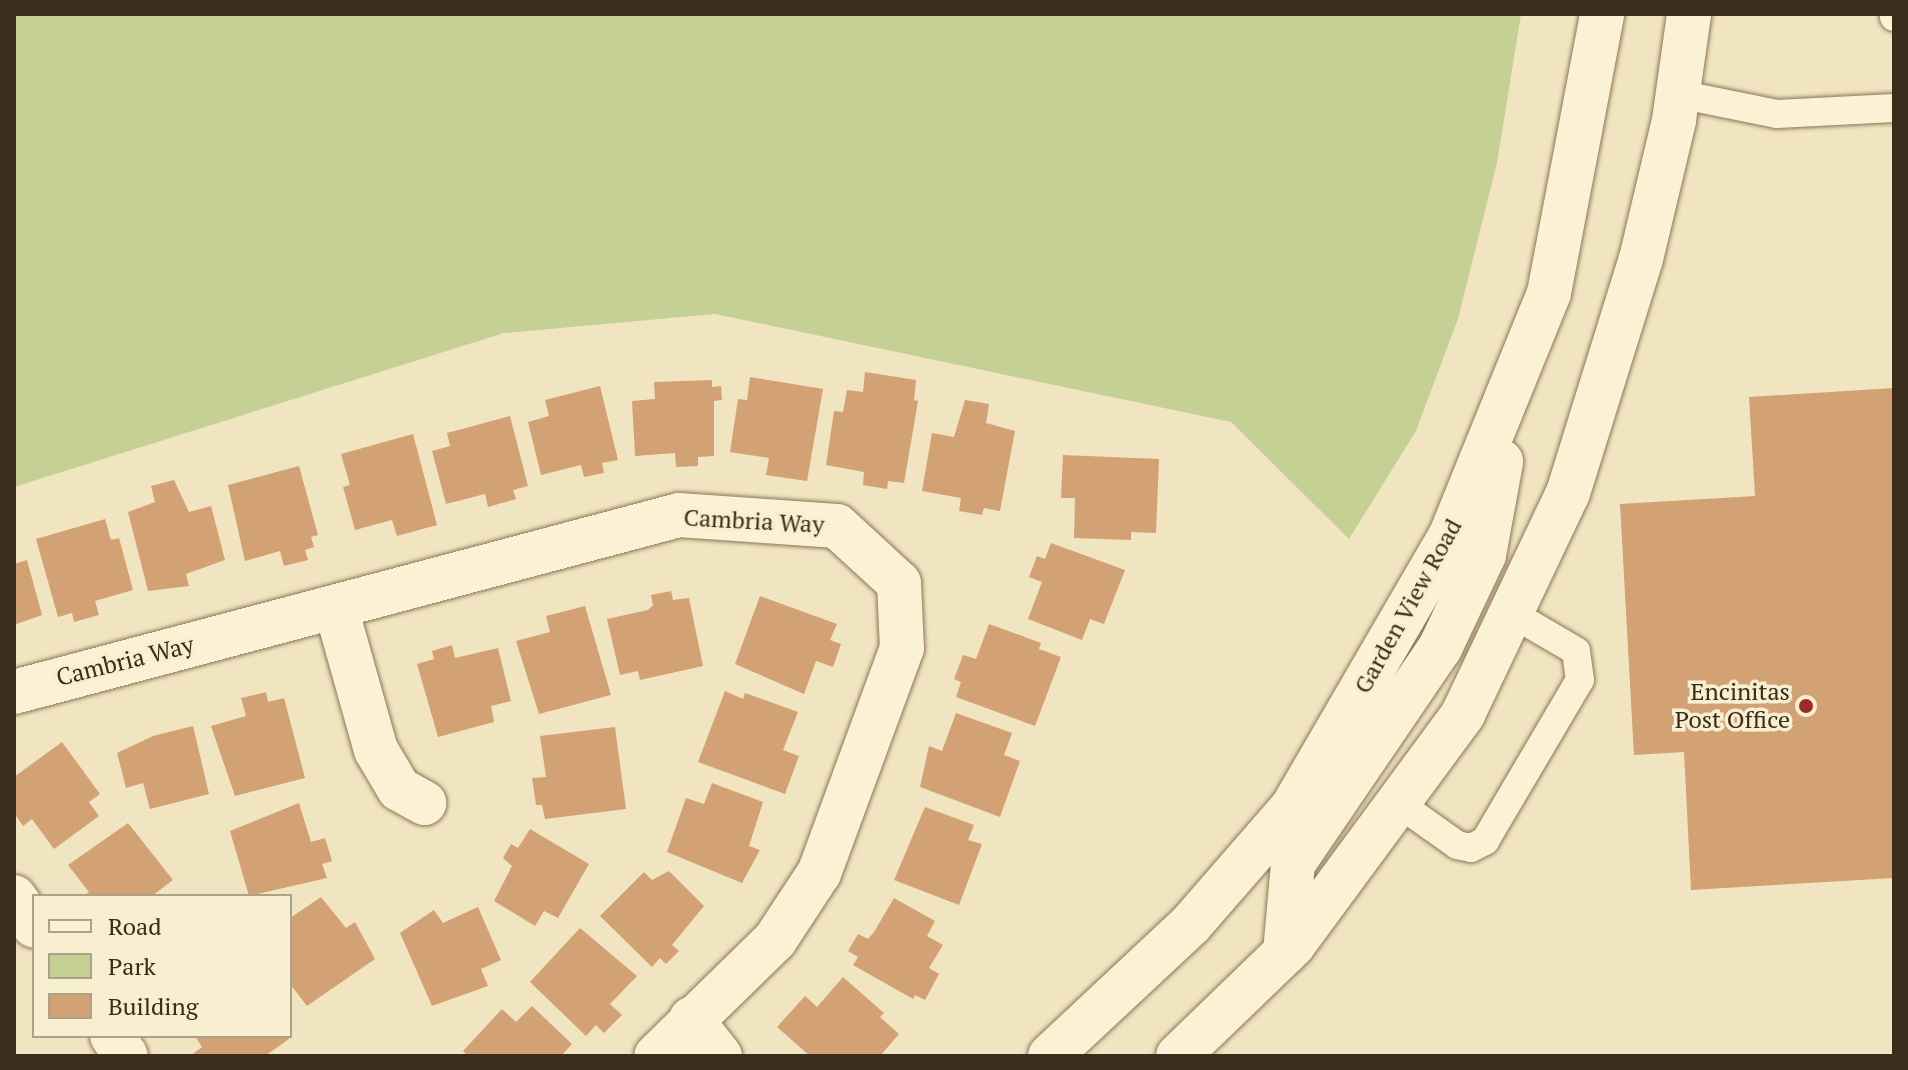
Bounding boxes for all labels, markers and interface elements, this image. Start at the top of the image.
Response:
street label: Cambria Way [683,503,825,539]
street label: Garden View Road [1348,513,1468,699]
street label: Cambria Way [53,630,197,692]
place label: Encinitas Post Office [1675,678,1790,734]
marker: Encinitas Post Office [1797,697,1815,715]
legend [32,894,292,1038]
text: Road [108,910,162,942]
text: Park [108,950,156,982]
text: Building [108,990,198,1022]

